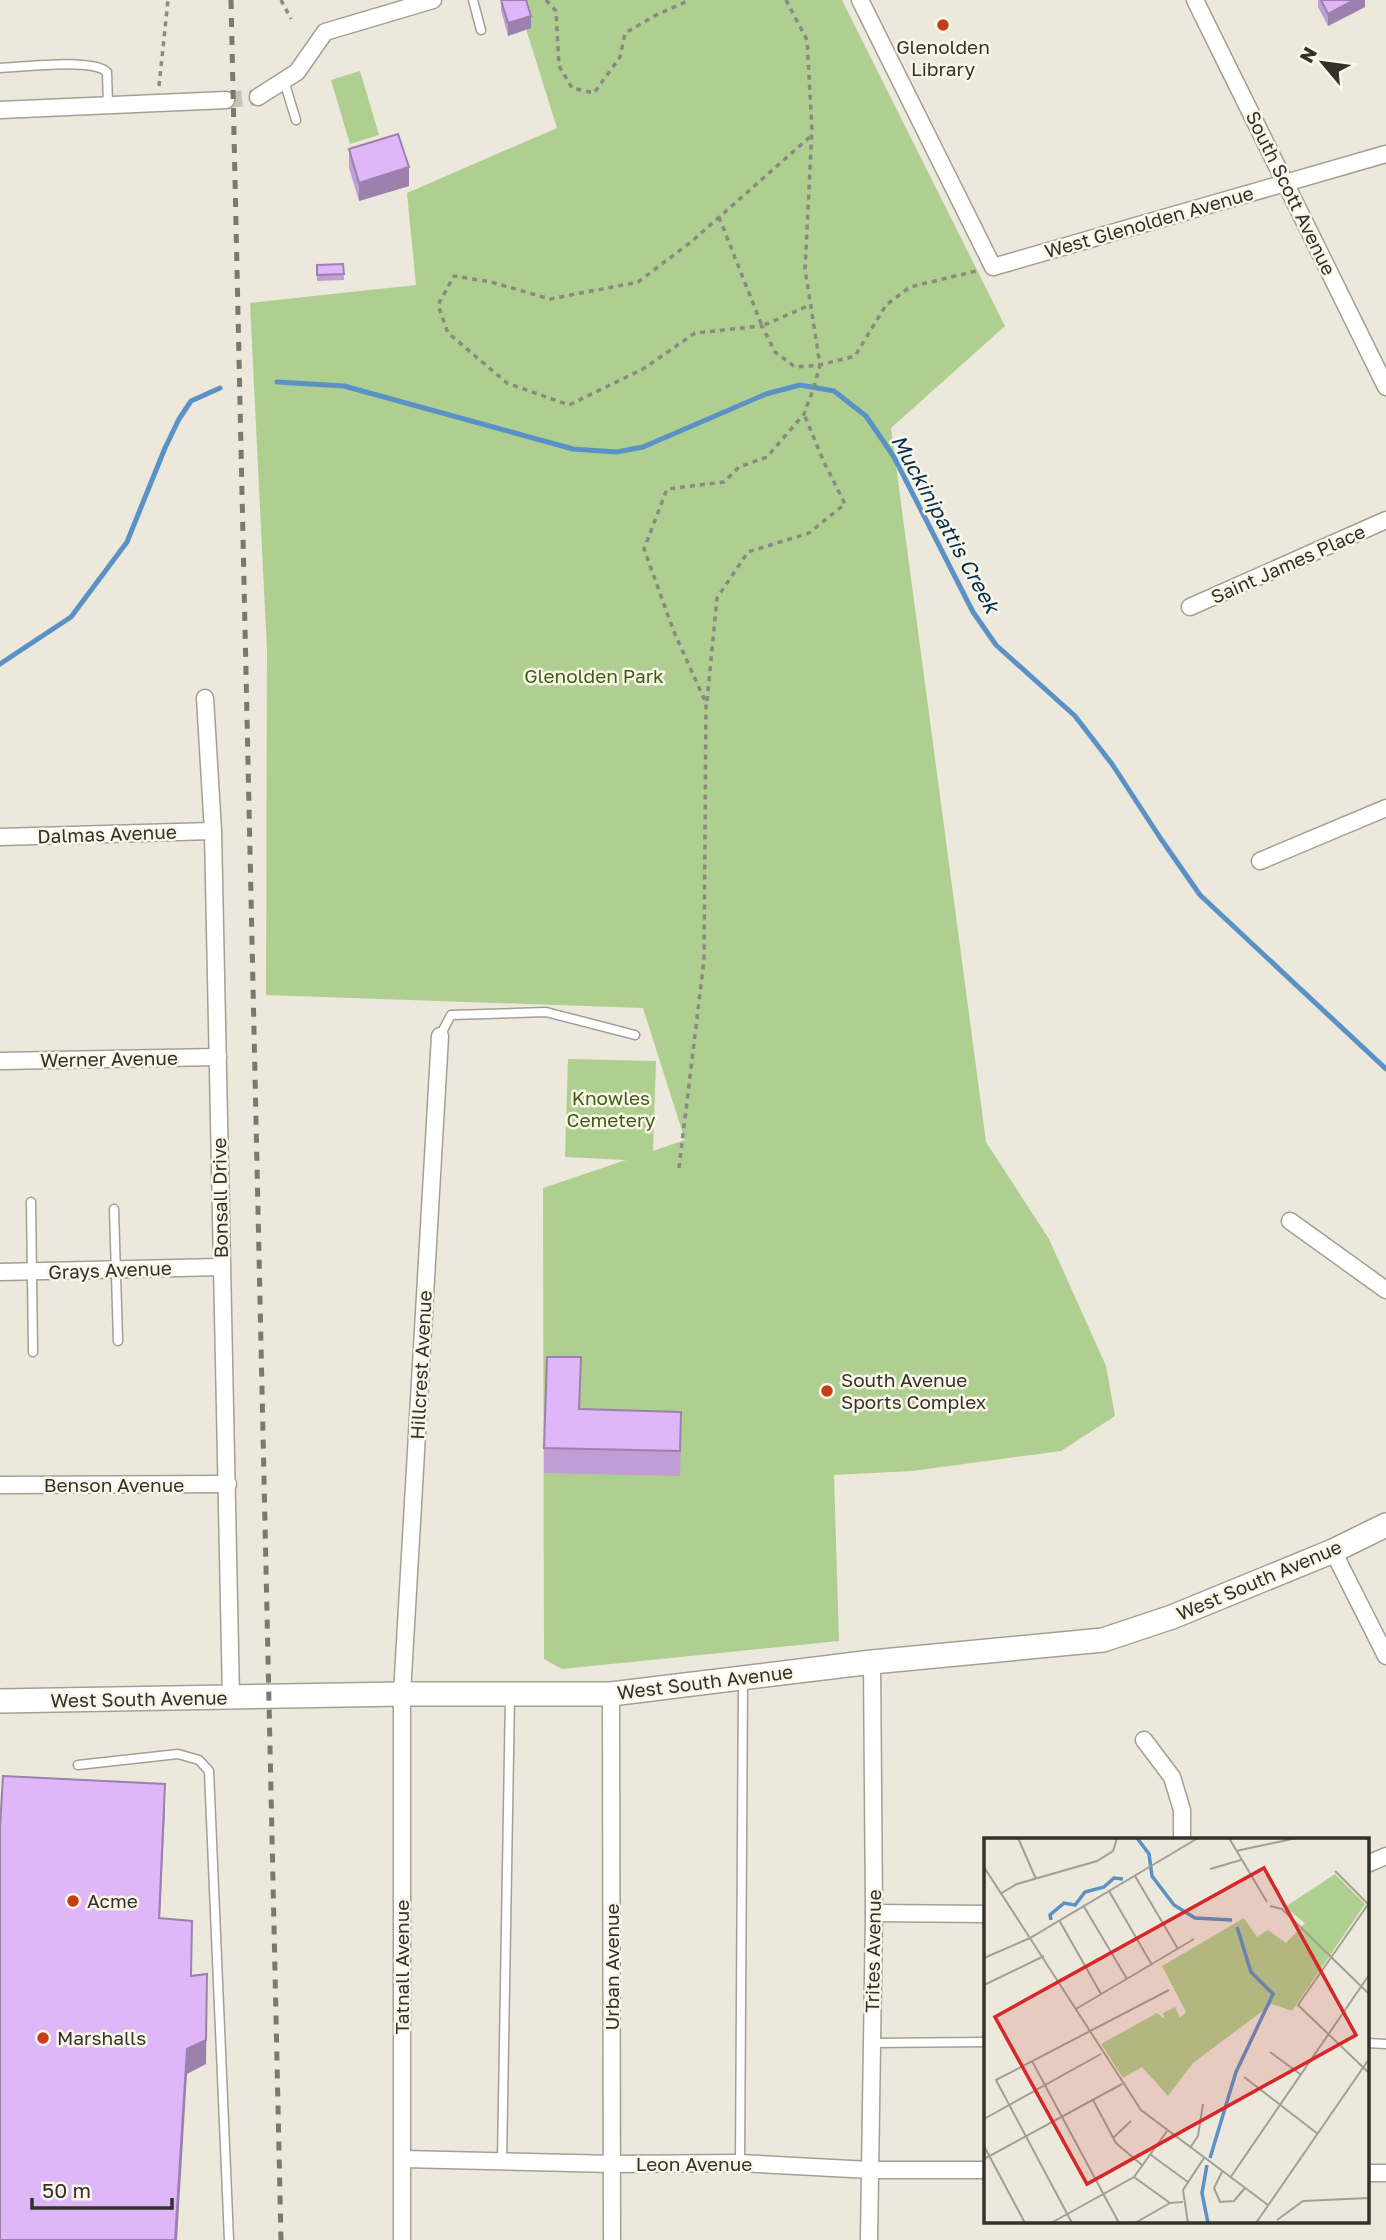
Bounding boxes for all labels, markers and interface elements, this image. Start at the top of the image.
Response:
marker: Glenolden Library [935,17,951,33]
north arrow [1288,28,1358,98]
place label: Glenolden Library [896,35,990,80]
text: N [1294,43,1321,66]
street label: South Scott Avenue [1242,107,1341,279]
street label: West Glenolden Avenue [1042,181,1256,262]
water label: Muckinipattis Creek [886,430,1007,619]
street label: Saint James Place [1207,519,1368,608]
park label: Glenolden Park [524,664,664,687]
street label: Dalmas Avenue [37,820,177,847]
street label: Werner Avenue [40,1046,178,1071]
park label: Knowles Cemetery [566,1086,656,1131]
street label: Bonsall Drive [207,1138,232,1259]
street label: Grays Avenue [48,1256,172,1283]
street label: Hillcrest Avenue [405,1290,436,1440]
place label: South Avenue Sports Complex [841,1368,986,1413]
marker: South Avenue Sports Complex [819,1383,835,1399]
street label: Benson Avenue [44,1473,184,1496]
street label: West South Avenue [1173,1534,1345,1625]
street label: West South Avenue [616,1659,794,1704]
street label: West South Avenue [50,1685,228,1712]
inset map [984,1838,1368,2222]
place label: Acme [87,1889,138,1912]
street label: Trites Avenue [860,1889,885,2013]
marker: Acme [65,1893,81,1909]
street label: Tatnall Avenue [390,1900,413,2034]
street label: Urban Avenue [600,1903,623,2031]
place label: Marshalls [57,2026,146,2049]
marker: Marshalls [35,2030,51,2046]
street label: Leon Avenue [636,2152,752,2175]
scale bar [32,2166,172,2210]
text: 50 m [42,2177,91,2203]

